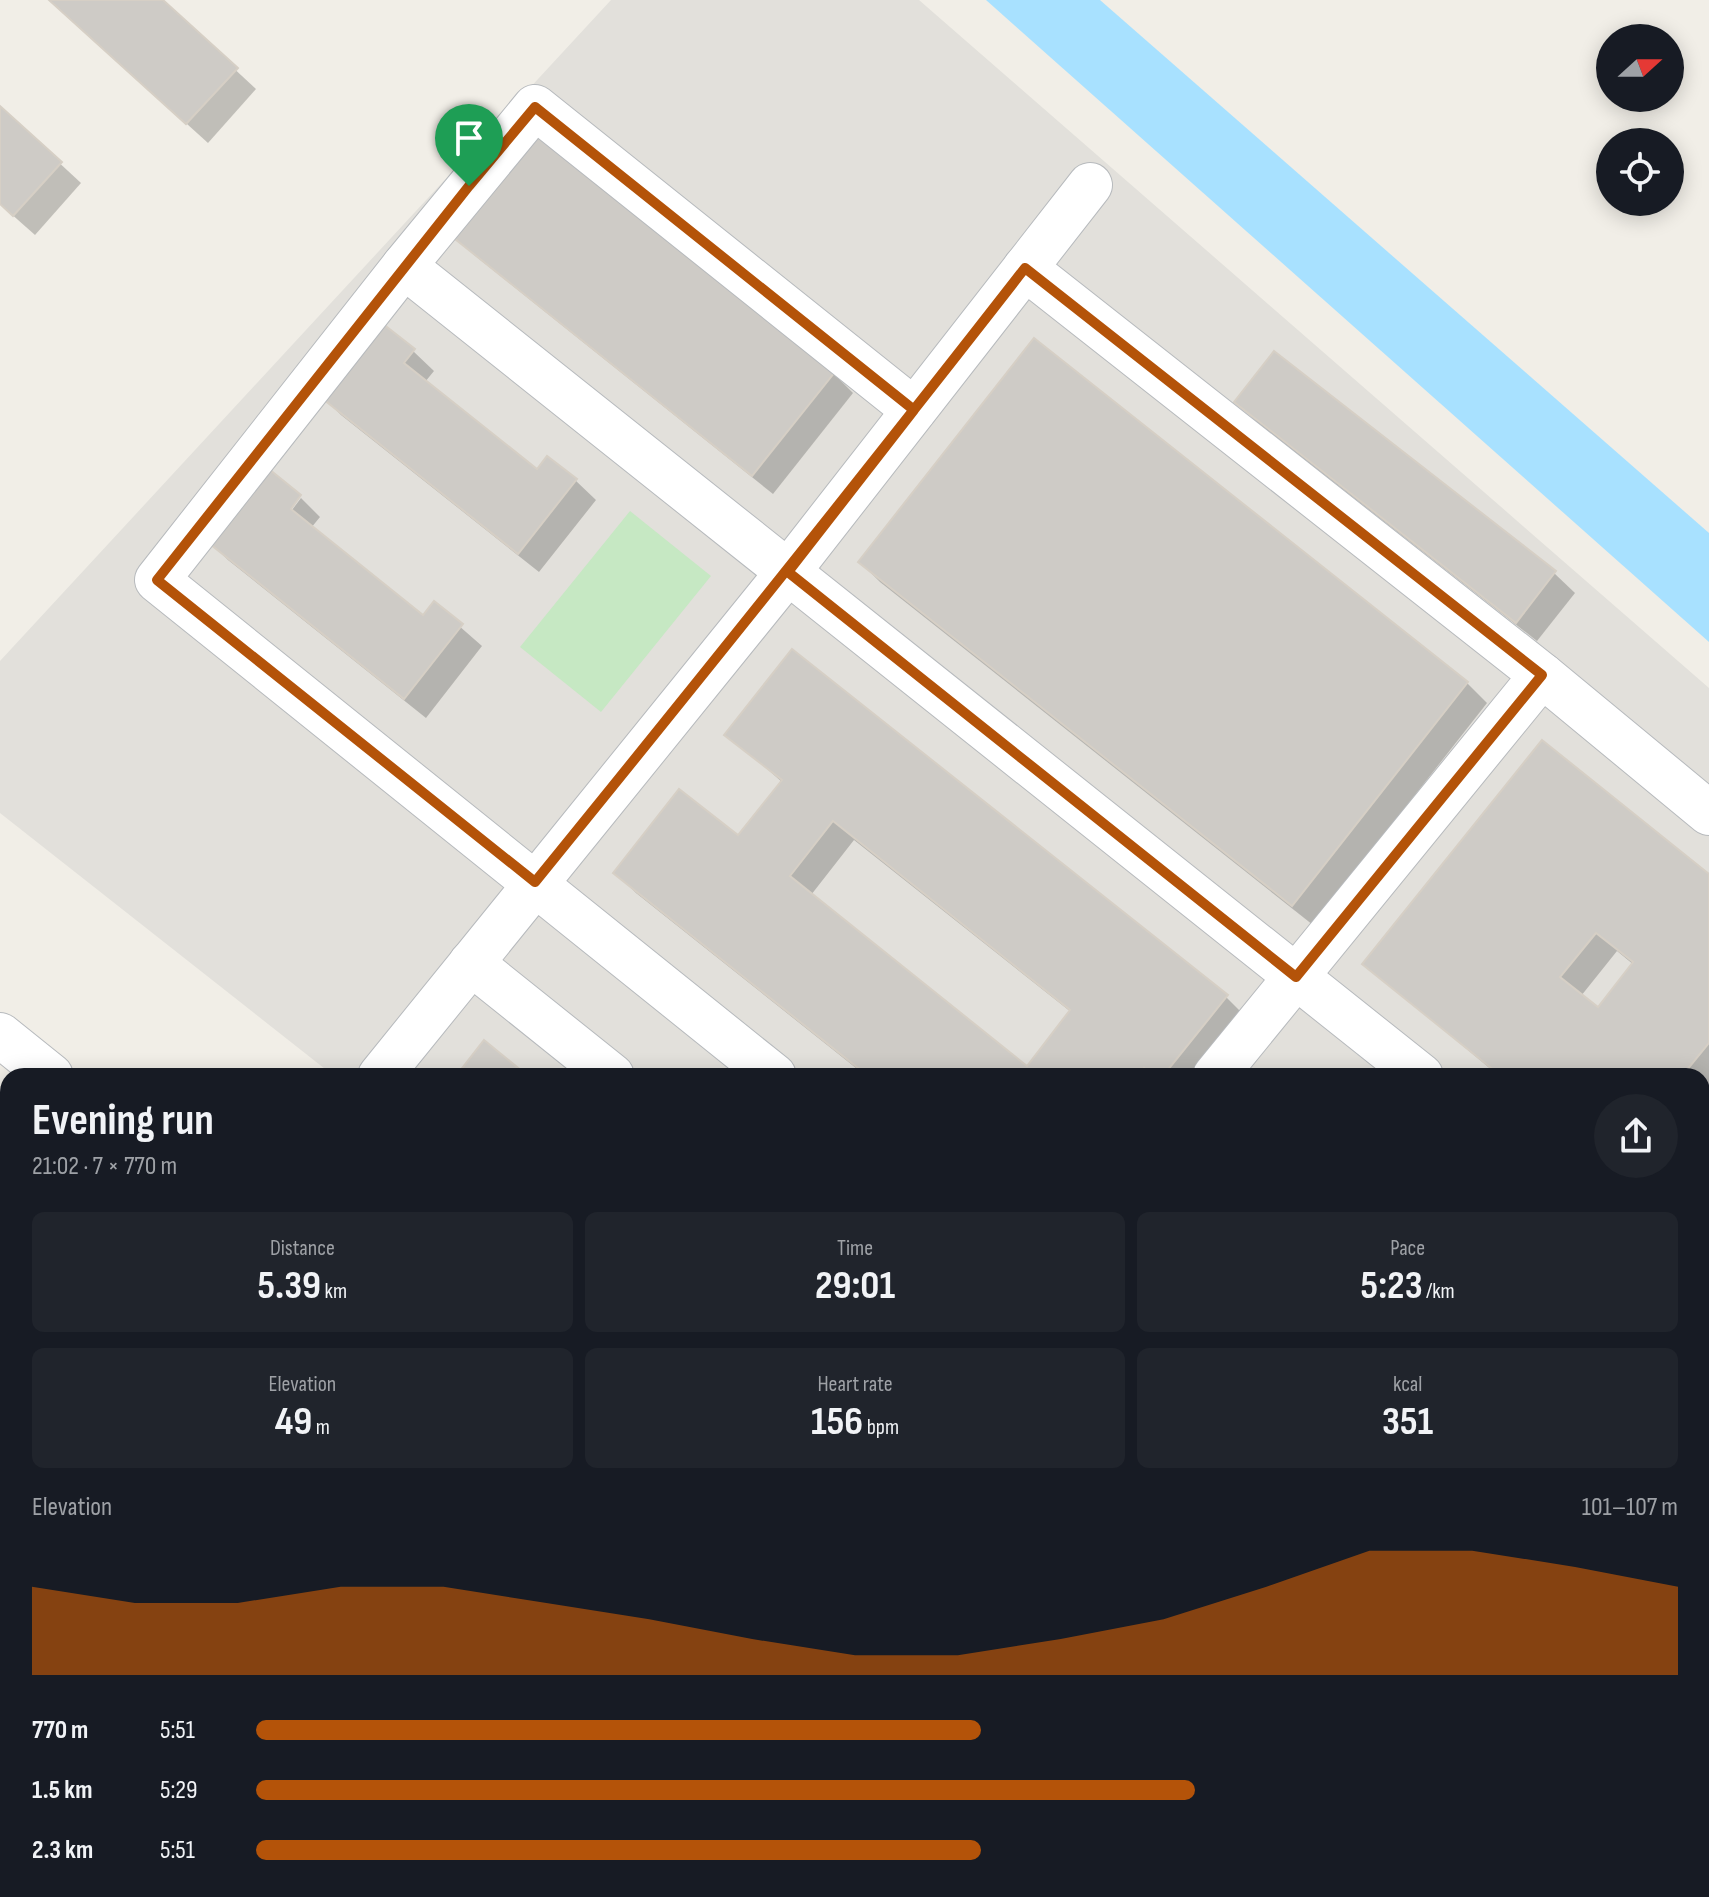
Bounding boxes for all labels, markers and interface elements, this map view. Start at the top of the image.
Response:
north arrow [1596,24,1684,112]
map controls [1596,24,1684,216]
pin [435,104,503,186]
icon: arrive [447,116,491,160]
button: locate [1596,128,1684,216]
text: Evening run [32,1094,214,1147]
button: share [1594,1094,1678,1178]
text: 21:02 · 7 × 770 m [32,1151,177,1182]
text: Distance [270,1235,335,1262]
text: Time [837,1235,873,1262]
text: Pace [1390,1235,1425,1262]
text: 5.39 [258,1262,321,1310]
text: 29:01 [815,1262,895,1310]
text: 5:23 [1361,1262,1423,1310]
text: km [321,1278,347,1305]
text: /km [1423,1278,1455,1305]
text: Elevation [268,1371,336,1398]
text: Heart rate [817,1371,893,1398]
text: kcal [1393,1371,1422,1398]
text: 49 [275,1398,312,1446]
text: 156 [811,1398,863,1446]
text: 351 [1382,1398,1433,1446]
text: m [312,1414,330,1441]
text: bpm [863,1414,899,1441]
text: Elevation [32,1492,112,1523]
text: 101–107 m [1582,1492,1678,1523]
text: 770 m [32,1715,88,1746]
text: 5:51 [160,1715,195,1746]
text: 1.5 km [32,1775,92,1806]
text: 5:29 [160,1775,198,1806]
text: 2.3 km [32,1835,93,1866]
text: 5:51 [160,1835,195,1866]

